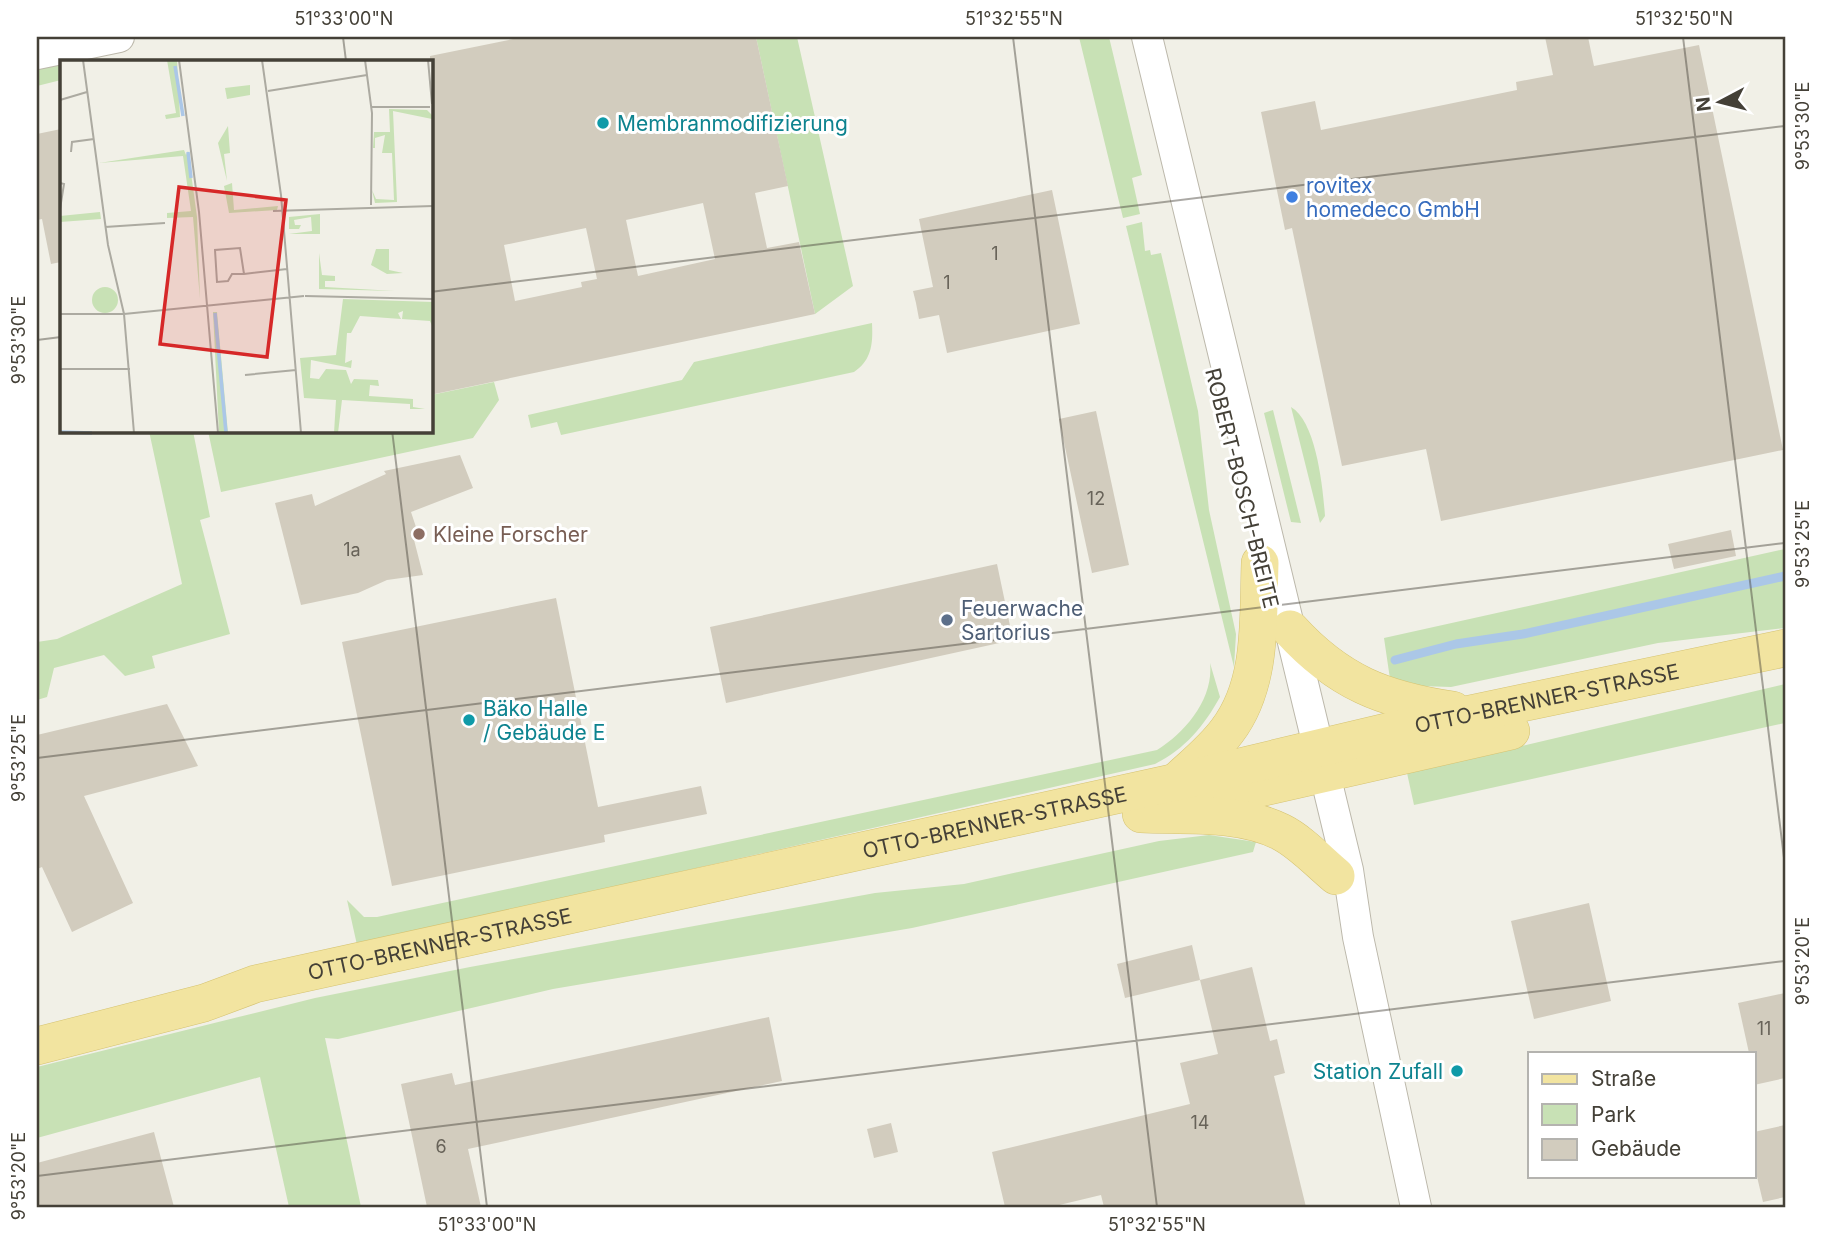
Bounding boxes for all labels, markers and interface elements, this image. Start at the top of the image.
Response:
text: 51°33'00"N [295,8,393,29]
text: 51°32'55"N [965,8,1063,29]
text: 51°32'50"N [1635,8,1733,29]
inset map [60,60,432,432]
north arrow [1686,66,1756,136]
text: 9°53'30"E [1792,82,1813,170]
text: N [1691,95,1716,113]
place label: Membranmodifizierung [617,111,848,136]
marker: Membranmodifizierung [595,115,611,131]
place label: rovitex homedeco GmbH [1306,173,1480,222]
marker: rovitex homedeco GmbH [1284,189,1300,205]
house number: 1 [991,243,999,264]
house number: 1 [943,272,951,293]
text: 9°53'30"E [8,296,29,384]
street label: ROBERT-BOSCH-BREITE [1200,365,1284,611]
house number: 12 [1087,488,1105,509]
text: 9°53'25"E [1792,500,1813,588]
place label: Kleine Forscher [433,522,588,547]
marker: Kleine Forscher [411,526,427,542]
house number: 1a [343,539,361,560]
place label: Feuerwache Sartorius [961,596,1083,645]
marker: Feuerwache Sartorius [939,612,955,628]
street label: OTTO-BRENNER-STRASSE [1412,658,1681,738]
place label: Bäko Halle / Gebäude E [483,696,605,745]
marker: Bäko Halle / Gebäude E [461,712,477,728]
text: 9°53'25"E [8,714,29,802]
street label: OTTO-BRENNER-STRASSE [860,781,1129,863]
street label: OTTO-BRENNER-STRASSE [305,902,574,985]
text: 9°53'20"E [1792,917,1813,1005]
house number: 11 [1757,1018,1771,1039]
legend [1528,1052,1756,1178]
place label: Station Zufall [1313,1059,1443,1084]
marker: Station Zufall [1449,1063,1465,1079]
text: Straße [1591,1066,1656,1091]
text: Park [1591,1102,1636,1127]
house number: 14 [1191,1112,1209,1133]
text: 9°53'20"E [8,1132,29,1220]
house number: 6 [435,1136,447,1157]
text: Gebäude [1591,1136,1681,1161]
text: 51°33'00"N [438,1214,536,1235]
text: 51°32'55"N [1108,1214,1206,1235]

